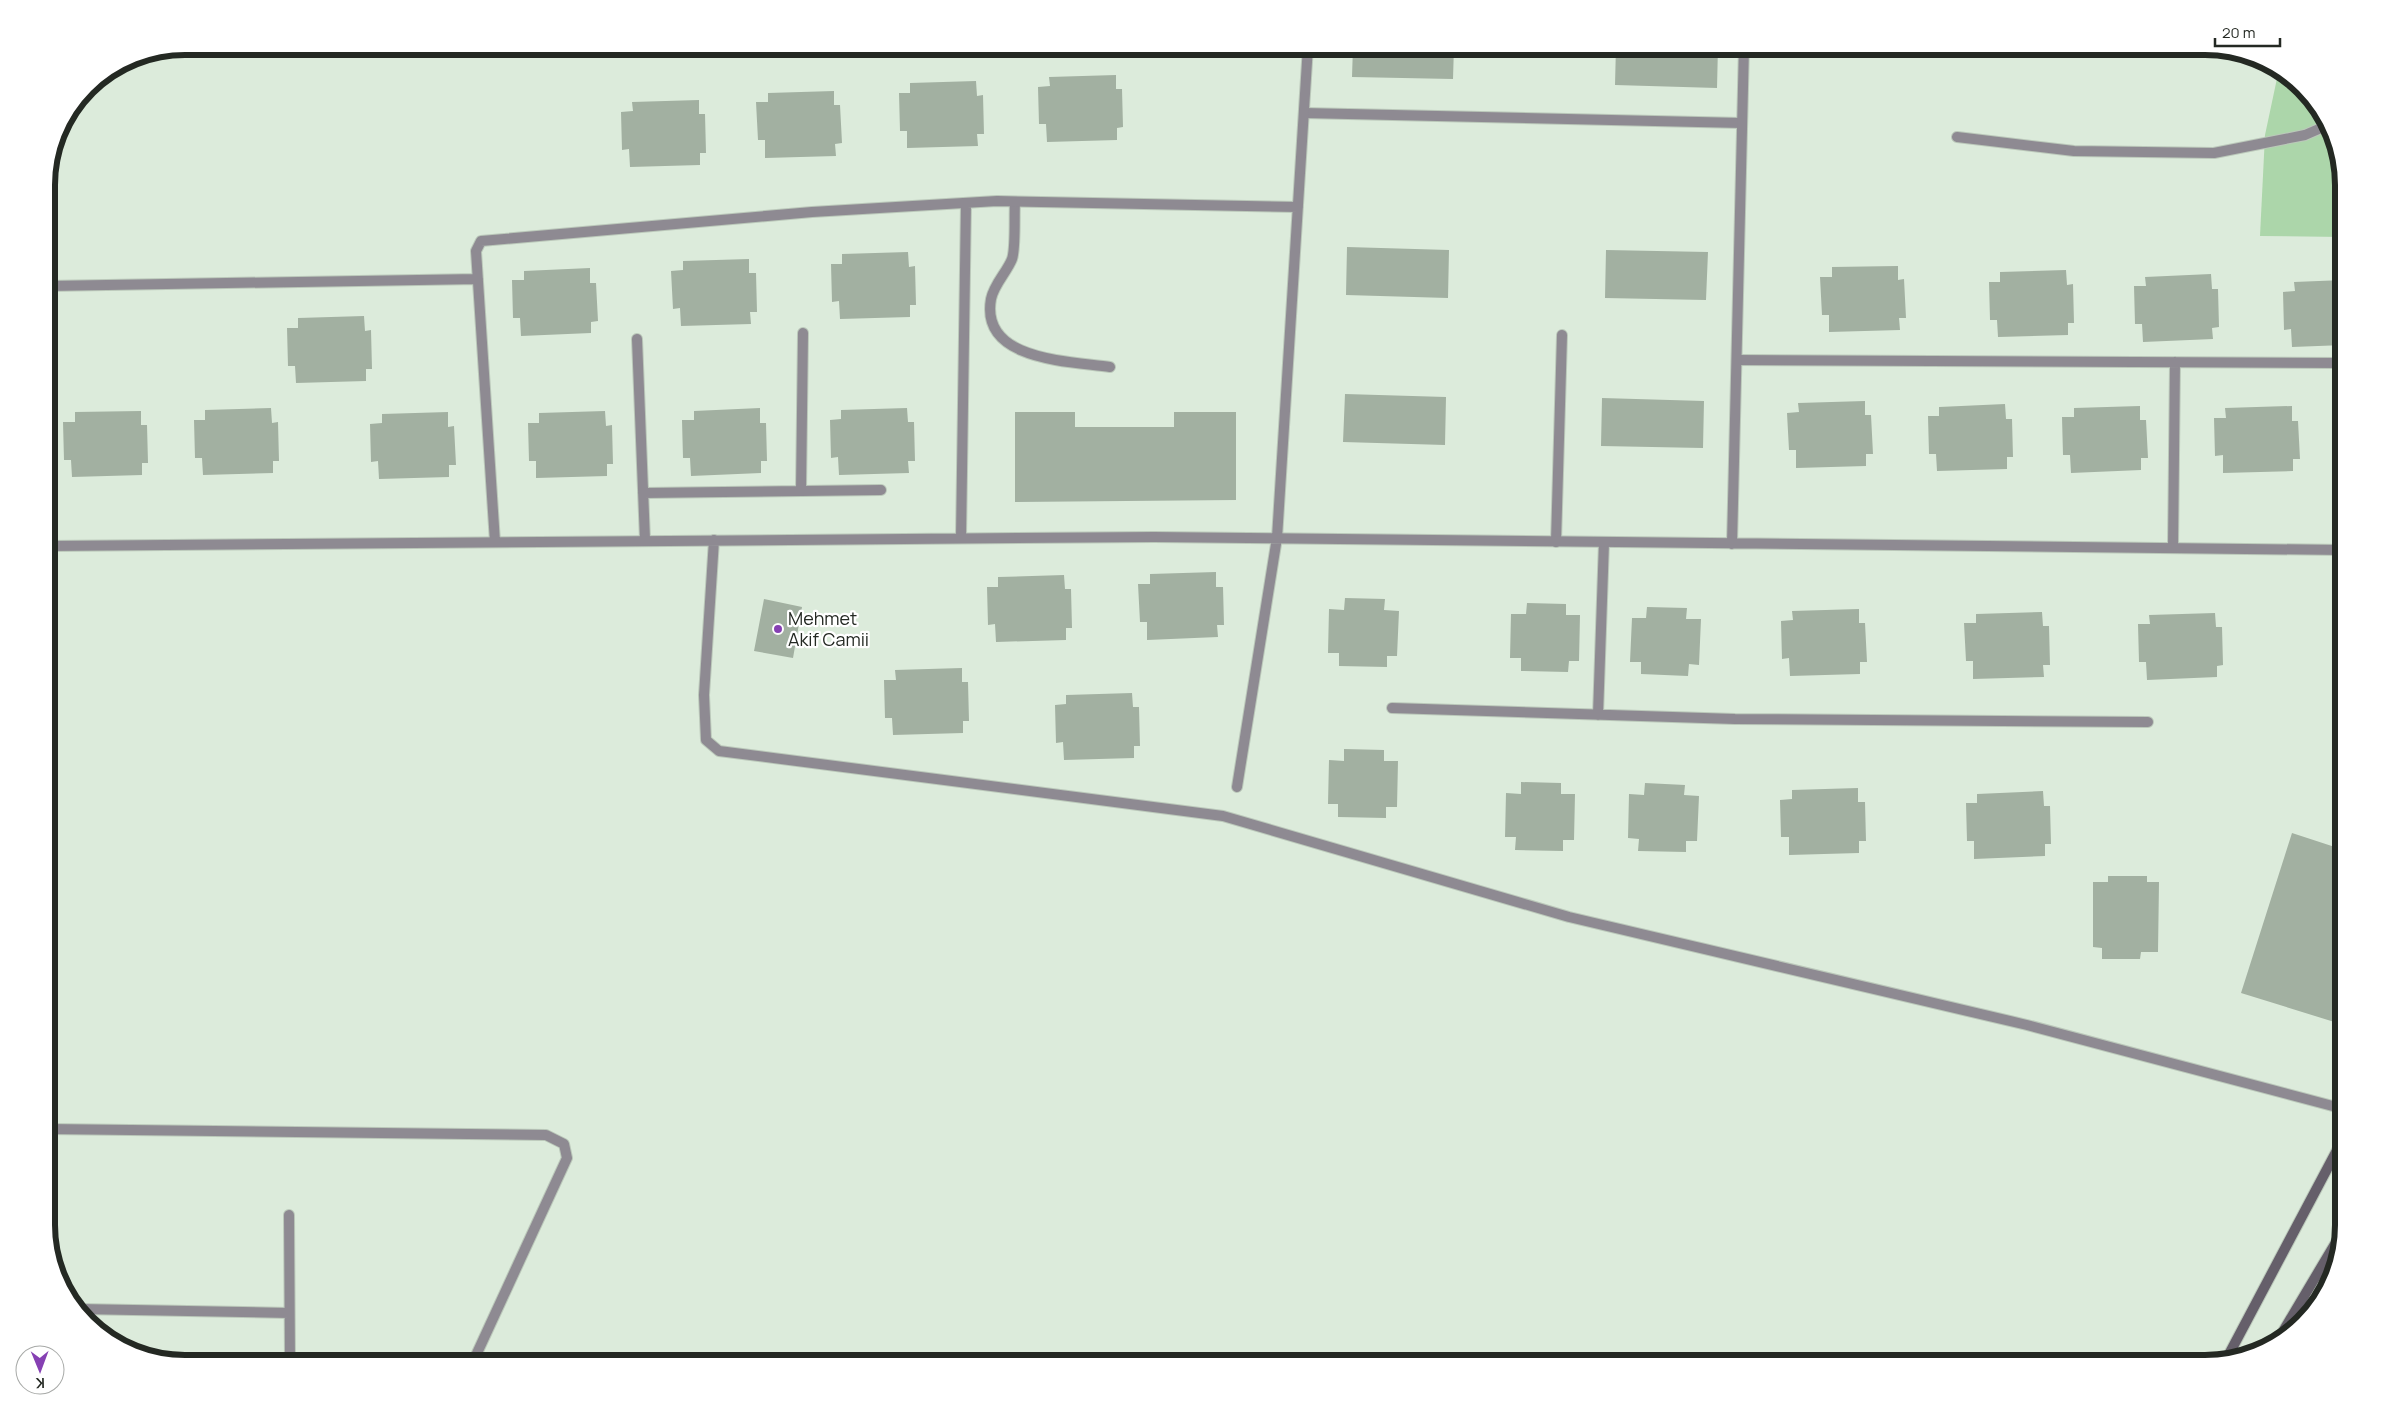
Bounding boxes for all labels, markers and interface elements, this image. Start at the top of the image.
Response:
scale bar [2215,15,2280,47]
text: 20 m [2222,22,2255,43]
place label: Mehmet Akif Camii [788,606,869,651]
marker: Mehmet Akif Camii [772,623,784,635]
north arrow [15,1345,65,1395]
text: K [35,1374,45,1393]

